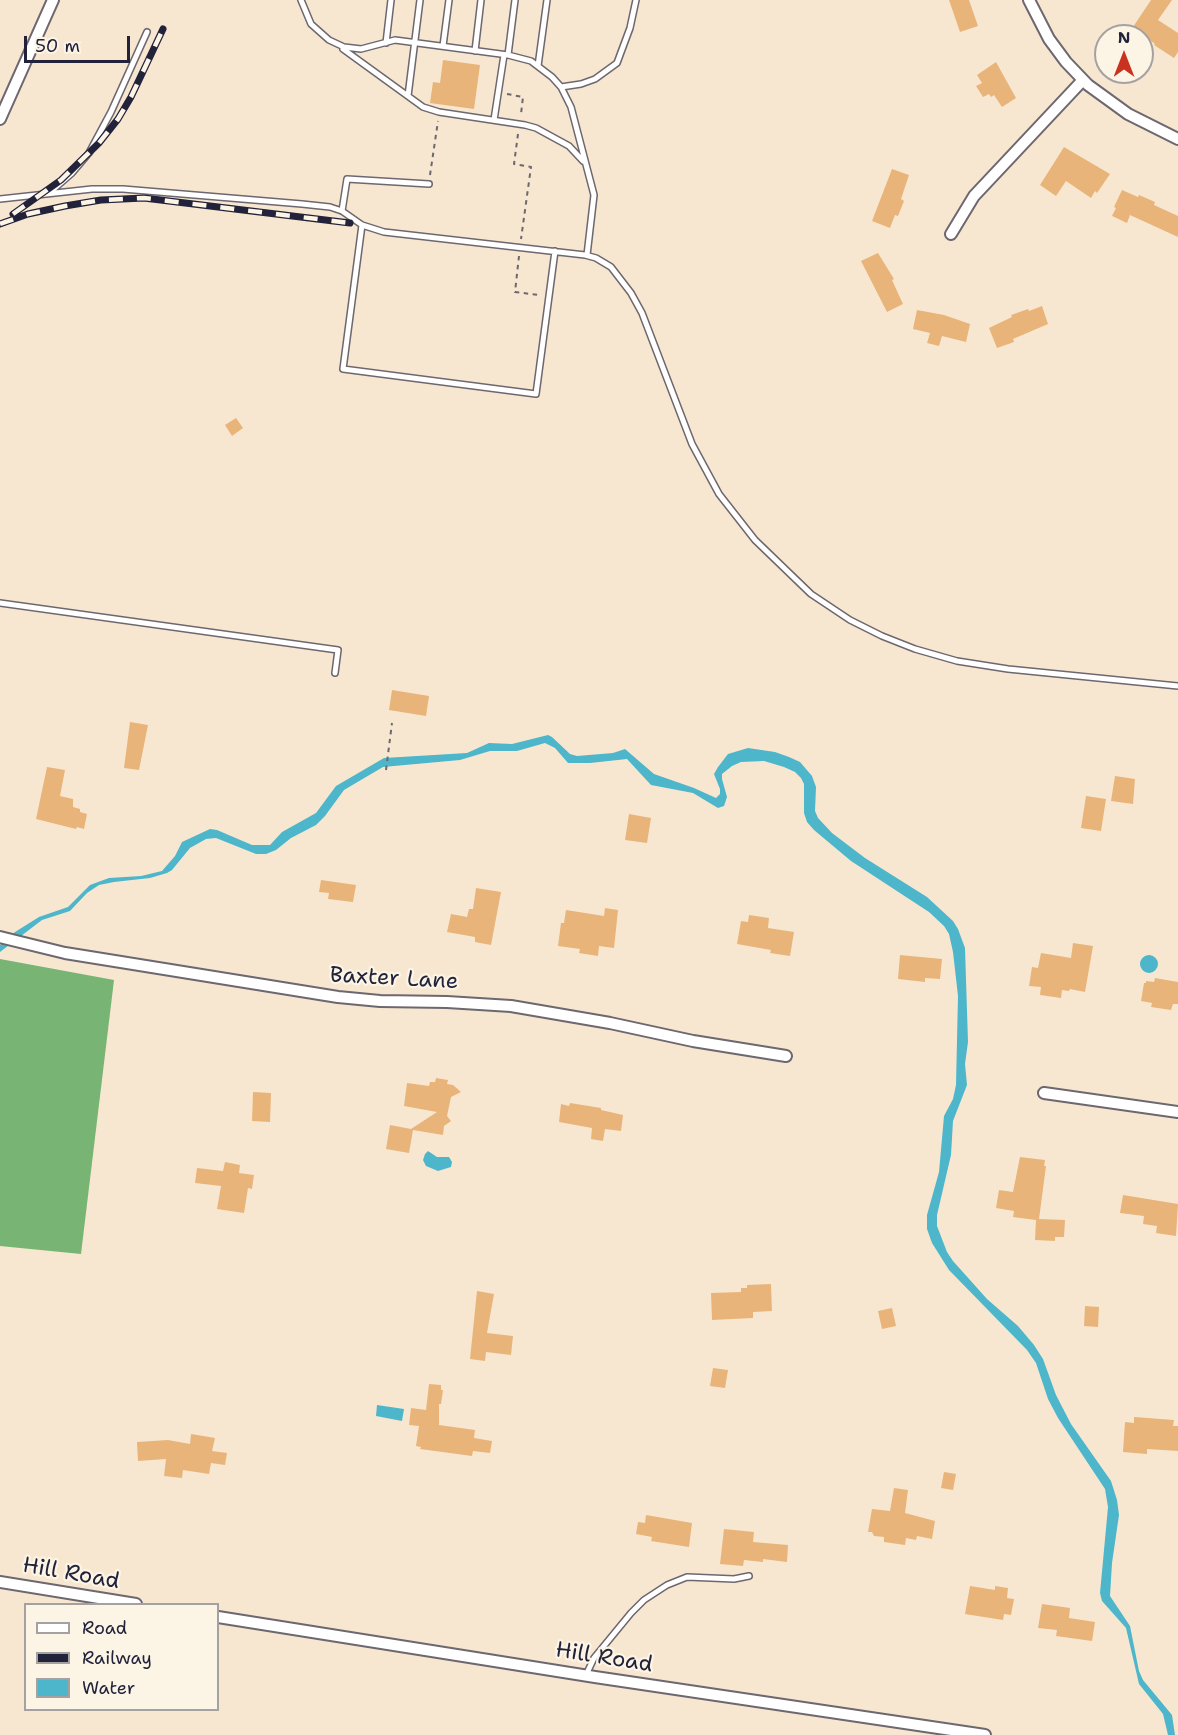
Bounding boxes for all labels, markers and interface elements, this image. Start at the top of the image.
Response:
scale bar [27,24,134,62]
north arrow [1094,24,1154,84]
text: N [1118,27,1130,48]
text: 50 m [35,34,80,58]
street label: Baxter Lane [329,962,459,996]
street label: Hill Road [21,1553,121,1595]
legend [24,1603,219,1711]
text: Road [82,1616,127,1640]
street label: Hill Road [554,1637,654,1679]
text: Railway [82,1646,152,1670]
text: Water [82,1676,135,1700]

